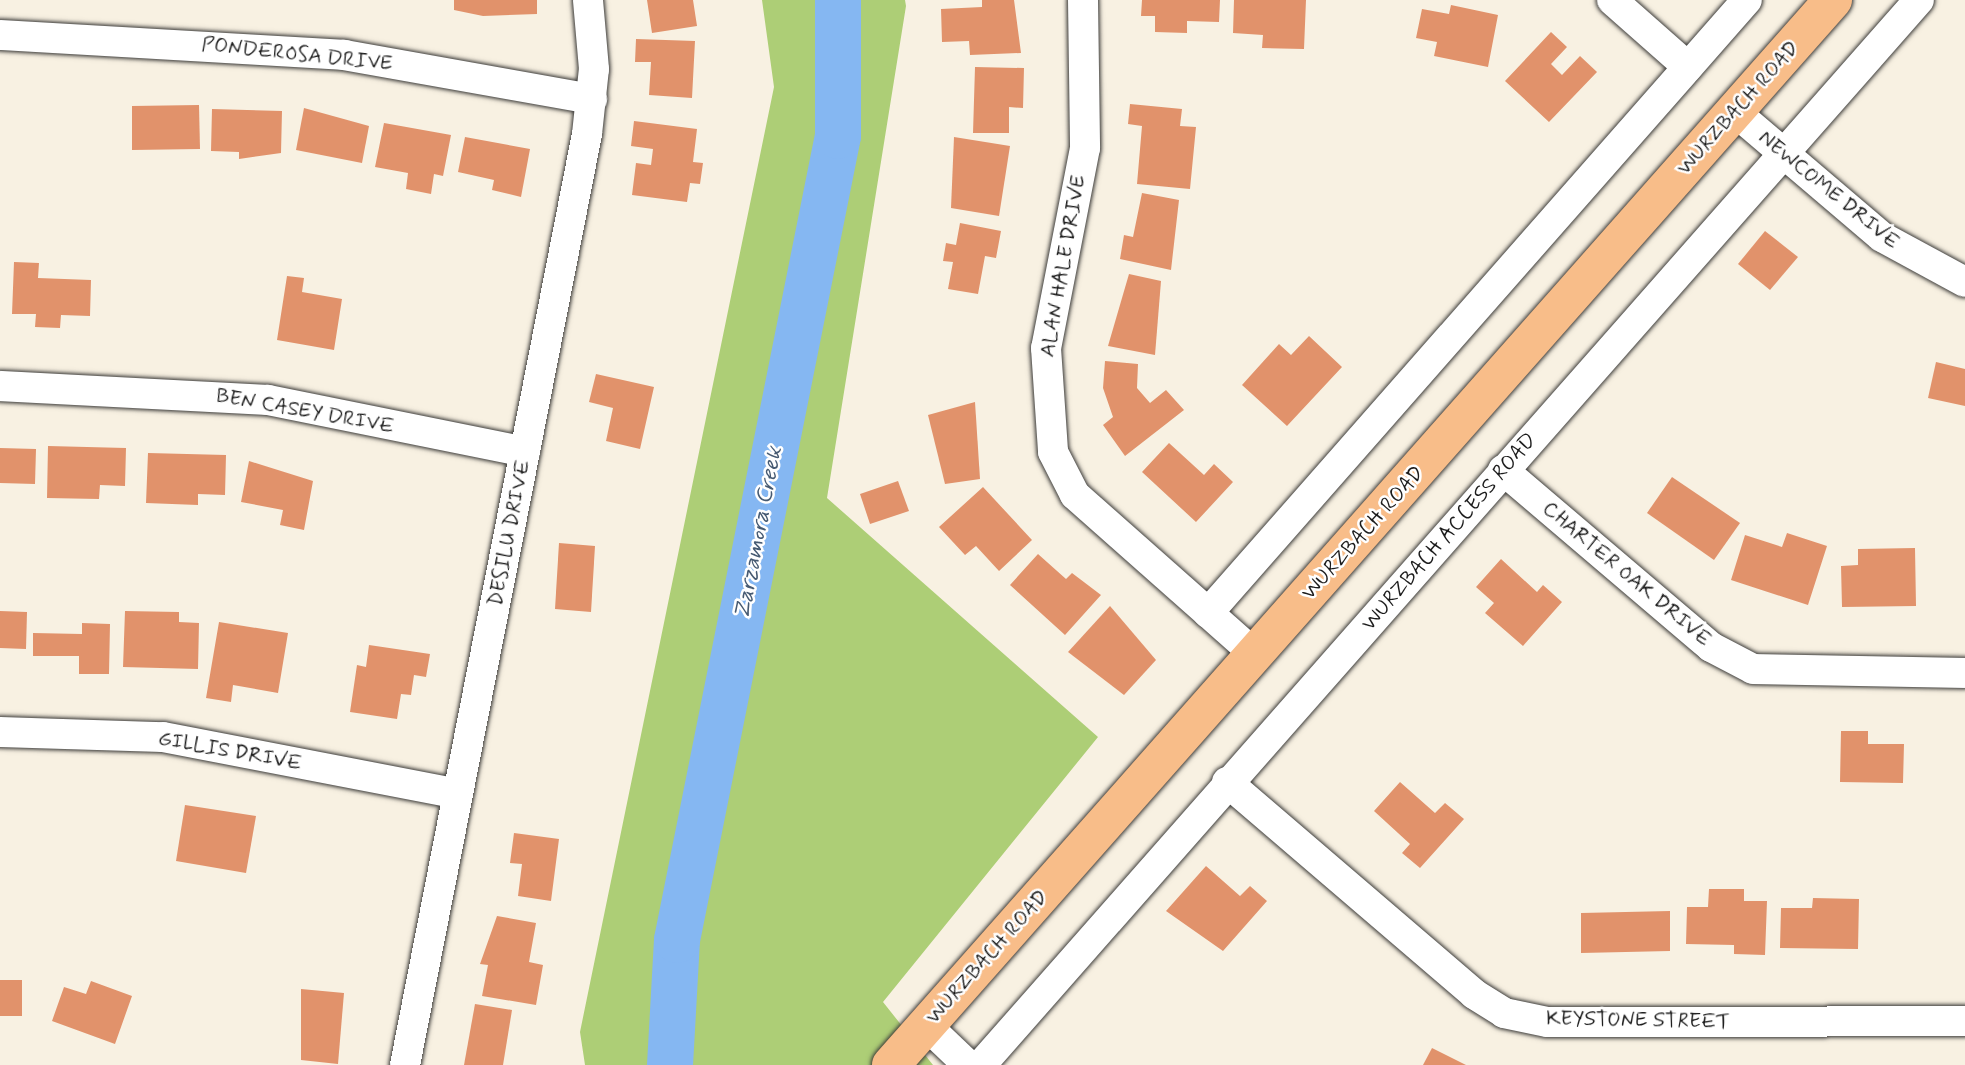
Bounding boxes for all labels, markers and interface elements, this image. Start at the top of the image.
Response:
street label: PONDEROSA DRIVE [199,31,395,77]
street label: WURZBACH ROAD [1671,36,1805,180]
street label: NEWCOME DRIVE [1753,125,1905,255]
street label: ALAN HALE DRIVE [1034,172,1092,360]
street label: BEN CASEY DRIVE [211,382,399,440]
street label: WURZBACH ACCESS ROAD [1356,427,1542,637]
water label: Zarzamora Creek [729,445,789,621]
street label: DESILU DRIVE [482,458,536,608]
street label: WURZBACH ROAD [1296,461,1430,605]
street label: CHARTER OAK DRIVE [1537,495,1717,653]
street label: GILLIS DRIVE [156,726,304,776]
street label: WURZBACH ROAD [920,885,1054,1029]
street label: KEYSTONE STREET [1545,1006,1731,1034]

